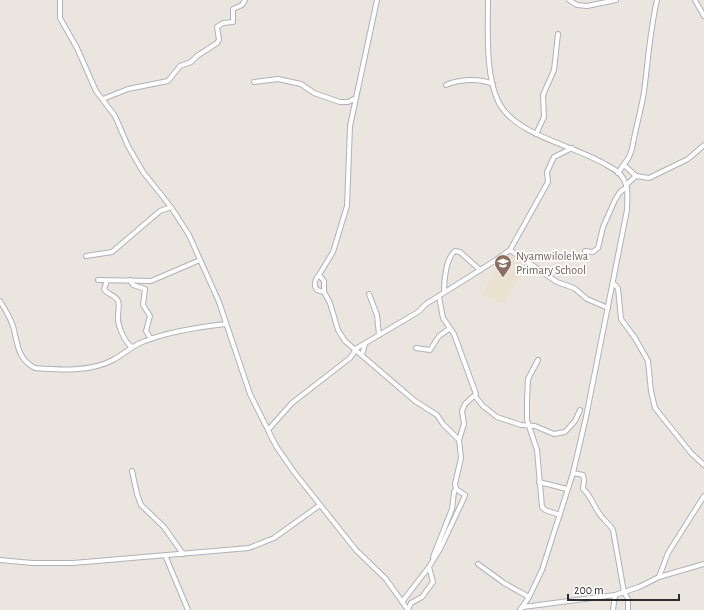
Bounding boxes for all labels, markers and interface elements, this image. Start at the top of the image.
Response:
place label: Nyamwilolelwa Primary School [516,250,589,277]
school or university icon: Nyamwilolelwa Primary School [493,253,513,278]
scale bar [568,576,679,602]
text: 200 m [574,584,604,596]

